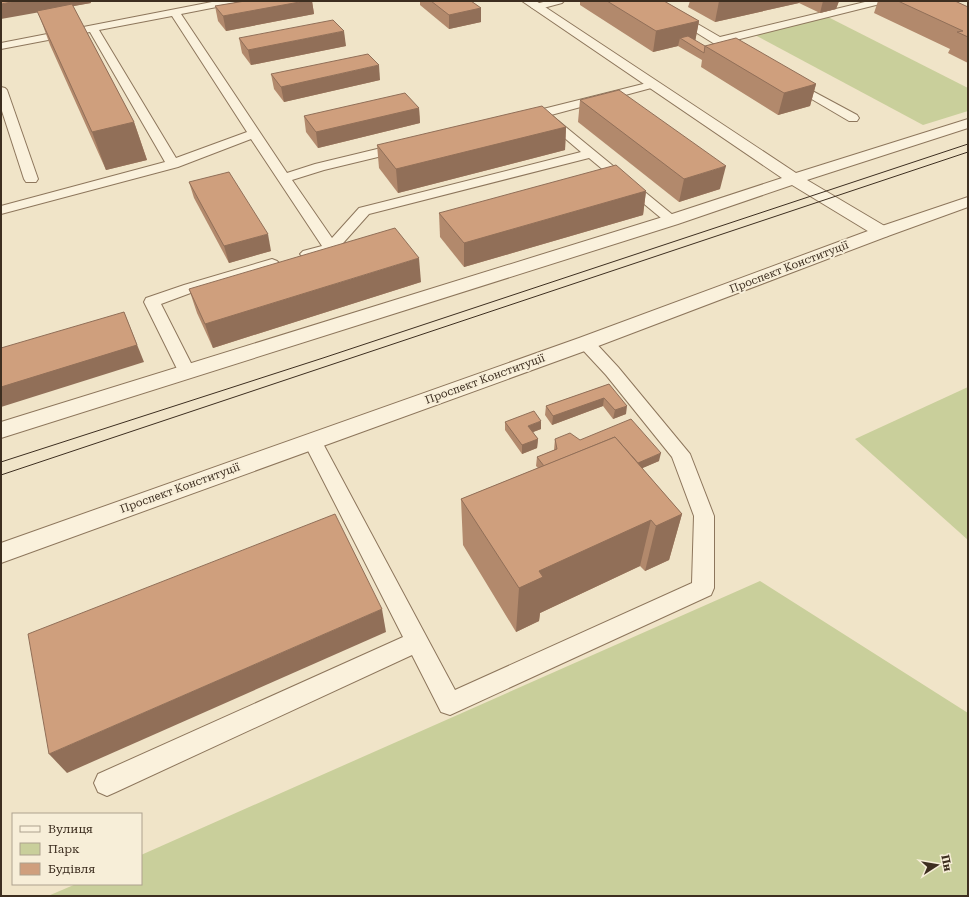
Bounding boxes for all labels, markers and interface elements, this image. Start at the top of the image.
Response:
street label: Проспект Конституції [728,238,851,296]
street label: Проспект Конституції [423,351,547,407]
street label: Проспект Конституції [118,460,242,516]
legend [12,813,142,885]
text: Вулиця [48,822,93,836]
text: Парк [48,842,80,856]
north arrow [917,845,957,885]
text: Пн [938,854,954,873]
text: Будівля [48,862,95,876]

